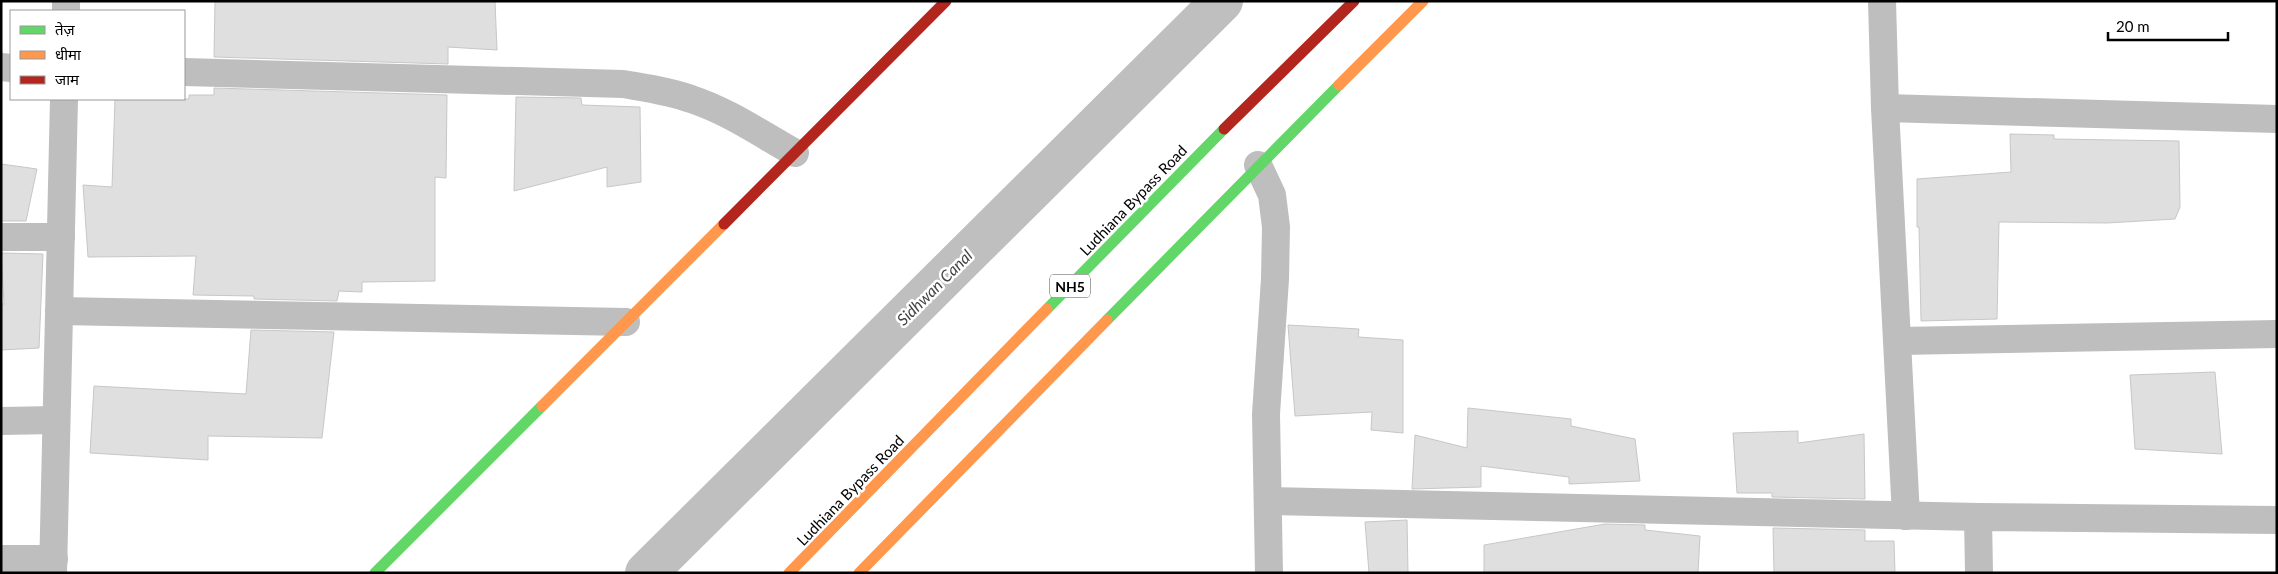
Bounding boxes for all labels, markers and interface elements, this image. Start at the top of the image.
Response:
legend [10,10,185,100]
scale bar [2108,10,2228,42]
text: 20 m [2116,17,2150,35]
text: तेज़ [55,20,76,38]
text: धीमा [55,45,82,63]
text: जाम [55,70,80,88]
street label: Ludhiana Bypass Road [1076,141,1190,259]
water label: Sidhwan Canal [892,245,976,329]
road number: NH5 [1050,274,1090,298]
street label: Ludhiana Bypass Road [793,431,907,549]

